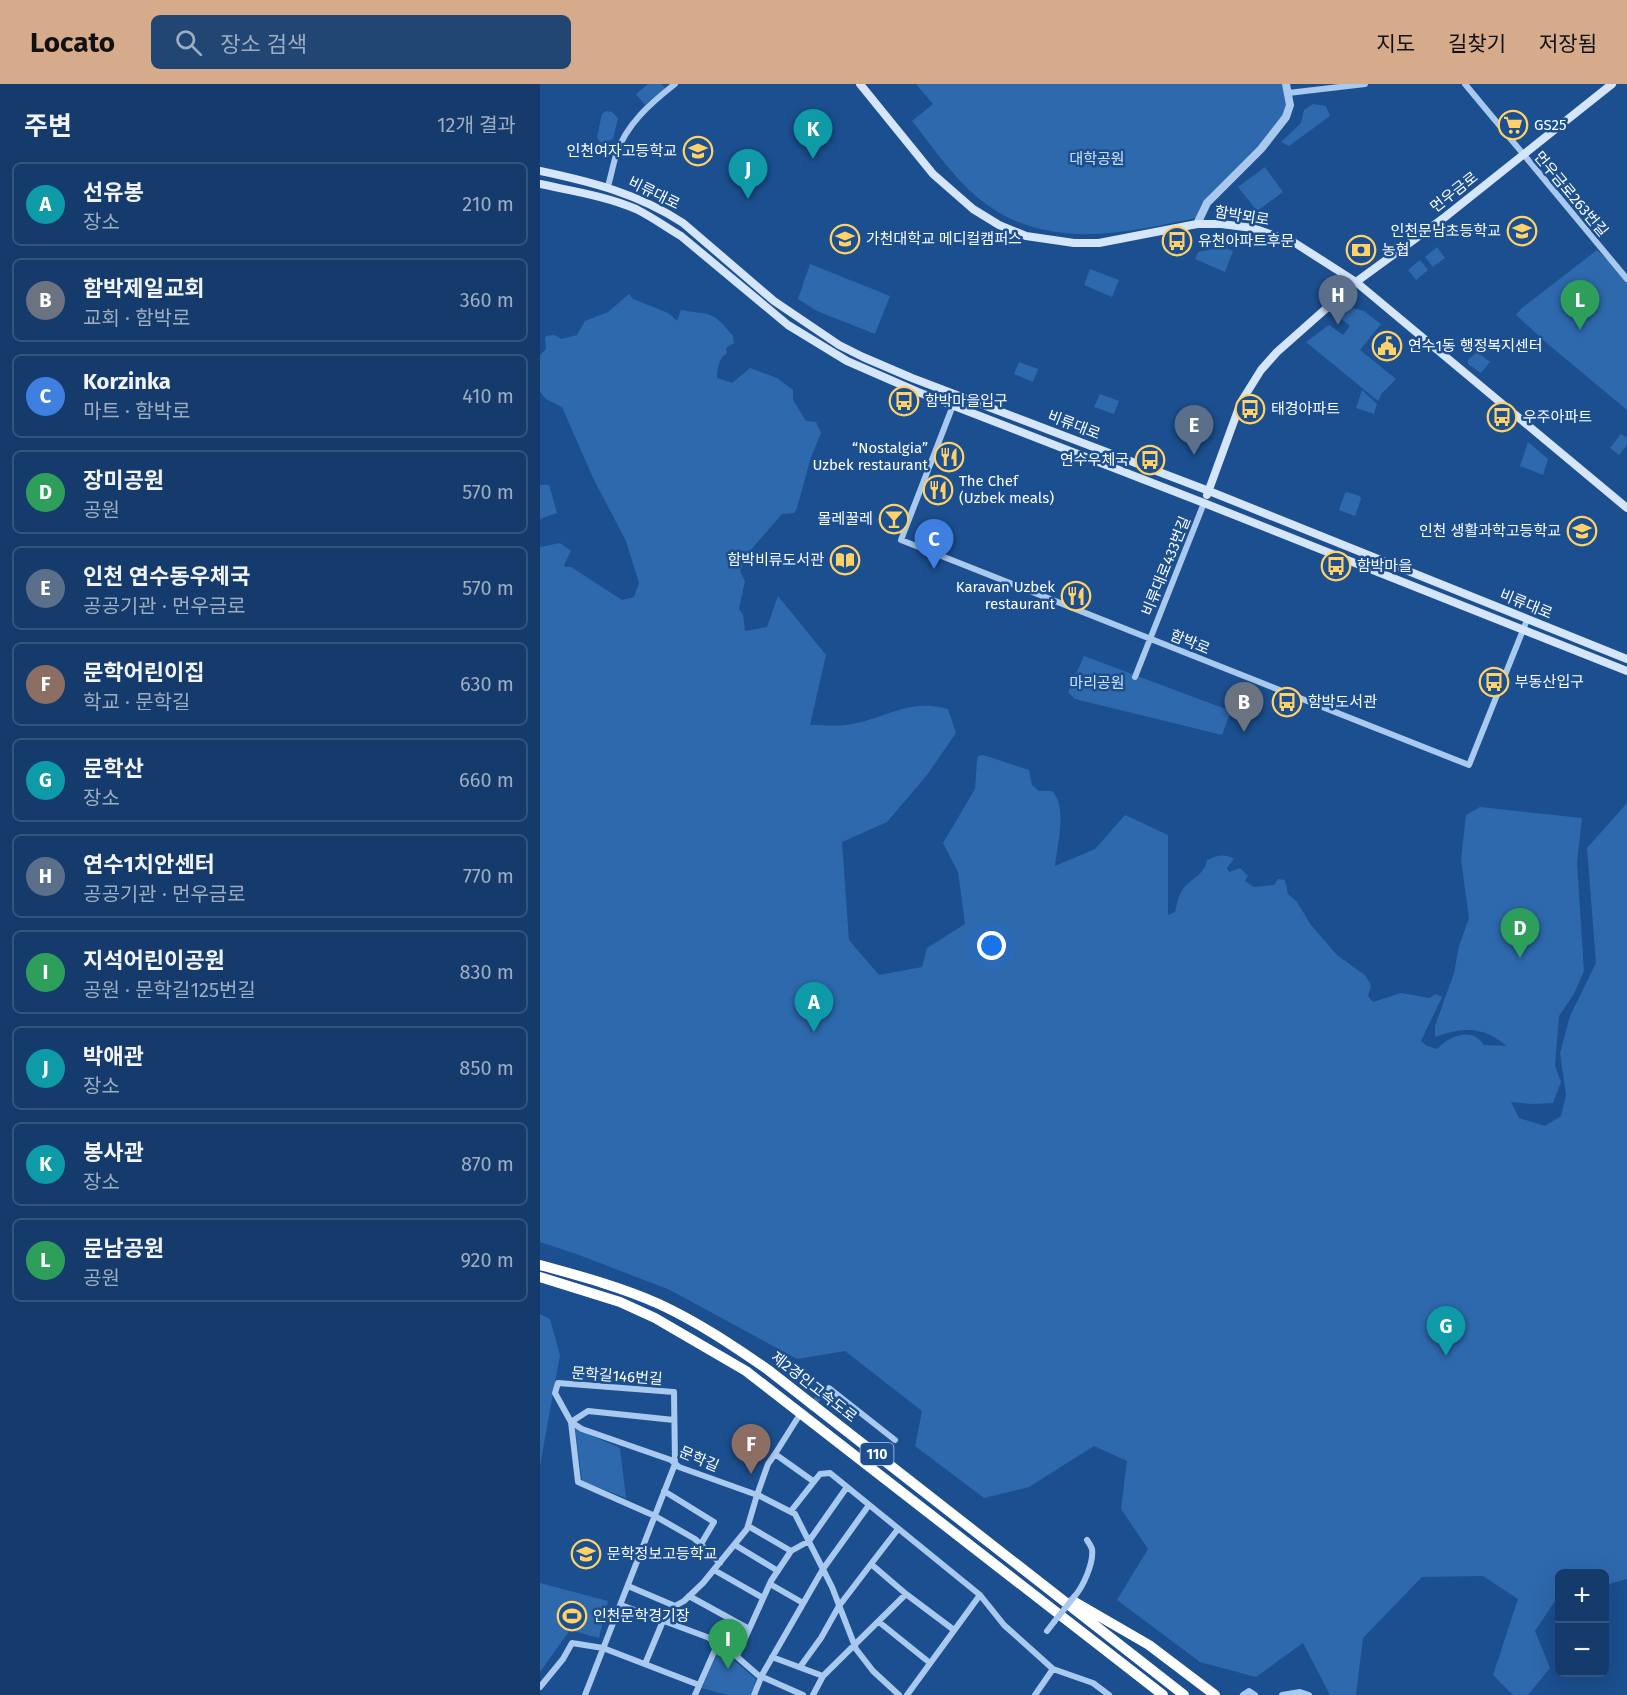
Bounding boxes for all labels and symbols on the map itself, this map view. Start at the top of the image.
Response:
supermarket icon: GS25 [1497,109,1529,141]
pin: K [794,110,832,159]
place label: GS25 [1534,116,1566,134]
school or university icon: 인천여자고등학교 [682,135,714,167]
place label: 인천여자고등학교 [567,142,677,160]
street label: 먼우금로263번길 [1530,148,1612,240]
pin: J [728,150,768,199]
park label: 대학공원 [1069,150,1125,168]
street label: 먼우금로 [1427,168,1481,216]
street label: 비류대로 [625,173,683,213]
street label: 함박뫼로 [1213,203,1271,229]
school or university icon: 인천문남초등학교 [1506,215,1538,247]
place label: 인천문남초등학교 [1391,222,1501,240]
school or university icon: 가천대학교 메디컬캠퍼스 [829,223,861,255]
bus stop icon: 유천아파트후문 [1161,225,1193,257]
place label: 가천대학교 메디컬캠퍼스 [866,230,1022,248]
place label: 유천아파트후문 [1198,232,1295,250]
bank icon: 농협 [1345,234,1377,266]
place label: 농협 [1382,241,1410,259]
pin: H [1318,276,1358,325]
pin: L [1560,280,1600,330]
public building icon: 연수1동 행정복지센터 [1371,330,1403,362]
place label: 연수1동 행정복지센터 [1408,337,1543,355]
bus stop icon: 함박마을입구 [888,385,920,417]
place label: 함박마을입구 [925,392,1008,410]
bus stop icon: 태경아파트 [1234,393,1266,425]
place label: 태경아파트 [1271,400,1340,418]
bus stop icon: 우주아파트 [1486,401,1518,433]
pin: E [1174,406,1214,455]
street label: 비류대로 [1045,407,1103,443]
place label: 우주아파트 [1523,408,1592,426]
place label: “Nostalgia” Uzbek restaurant [813,439,929,474]
restaurant icon: “Nostalgia” Uzbek restaurant [933,441,965,473]
bus stop icon: 연수우체국 [1134,444,1166,476]
place label: 연수우체국 [1060,451,1129,469]
place label: The Chef (Uzbek meals) [959,472,1054,507]
restaurant icon: The Chef (Uzbek meals) [922,474,954,506]
bar icon: 몰레꿀레 [878,503,910,535]
place label: 몰레꿀레 [818,510,873,528]
street label: 비류대로433번길 [1138,514,1194,618]
school or university icon: 인천 생활과학고등학교 [1566,515,1598,547]
pin: C [914,520,954,569]
place label: 인천 생활과학고등학교 [1419,522,1561,540]
library icon: 함박비류도서관 [829,544,861,576]
bus stop icon: 함박마을 [1320,550,1352,582]
place label: 함박비류도서관 [727,551,824,569]
place label: 함박마을 [1357,557,1412,575]
place label: Karavan Uzbek restaurant [956,578,1056,613]
restaurant icon: Karavan Uzbek restaurant [1060,580,1092,612]
street label: 비류대로 [1497,585,1555,623]
street label: 함박로 [1167,626,1213,658]
bus stop icon: 부동산입구 [1478,666,1510,698]
place label: 부동산입구 [1515,673,1584,691]
park label: 마리공원 [1069,674,1125,692]
pin: B [1224,682,1264,732]
bus stop icon: 함박도서관 [1271,686,1303,718]
place label: 함박도서관 [1308,693,1377,711]
pin: D [1500,908,1540,958]
your location [977,931,1006,960]
pin: A [794,982,834,1032]
pin: G [1426,1306,1466,1356]
street label: 제2경인고속도로 [767,1348,861,1426]
street label: 문학길146번길 [571,1364,663,1388]
pin: F [732,1424,770,1474]
street label: 문학길 [676,1443,722,1475]
road number: 110 [860,1443,894,1465]
school or university icon: 문학정보고등학교 [570,1538,602,1570]
place label: 문학정보고등학교 [607,1545,717,1563]
sports icon: 인천문학경기장 [556,1600,588,1632]
place label: 인천문학경기장 [593,1607,690,1625]
pin: I [708,1620,747,1669]

